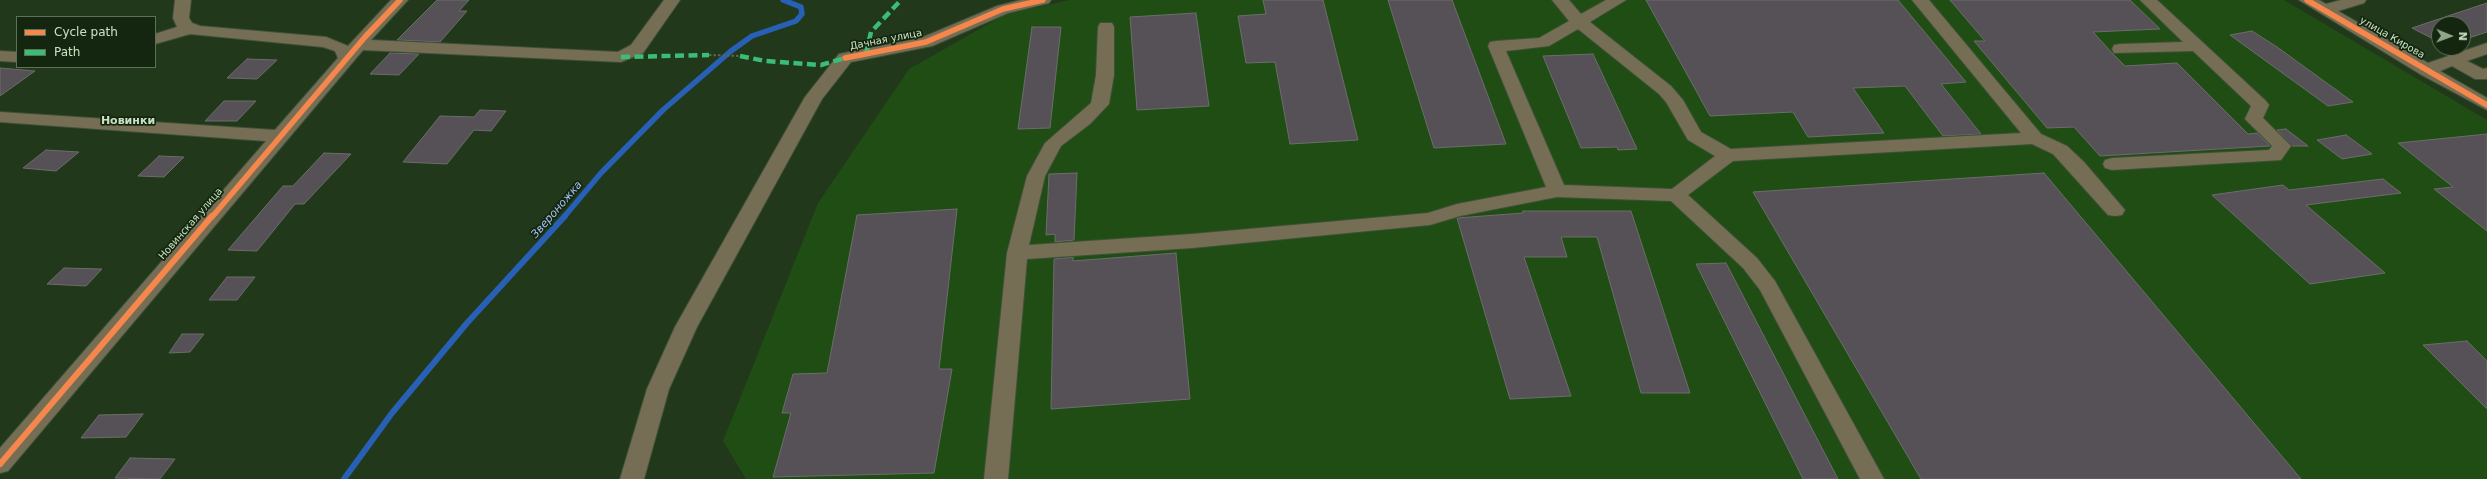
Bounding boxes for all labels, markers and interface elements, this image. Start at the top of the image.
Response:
street label: улица Кирова [2357,15,2427,61]
legend [16,16,156,68]
north arrow [2431,16,2471,56]
text: Cycle path [54,25,118,39]
street label: Дачная улица [849,27,923,53]
text: N [2456,31,2469,41]
text: Path [54,45,80,59]
district label: Новинки [101,114,155,128]
water label: Звероножка [529,179,585,241]
street label: Новинская улица [157,186,225,262]

